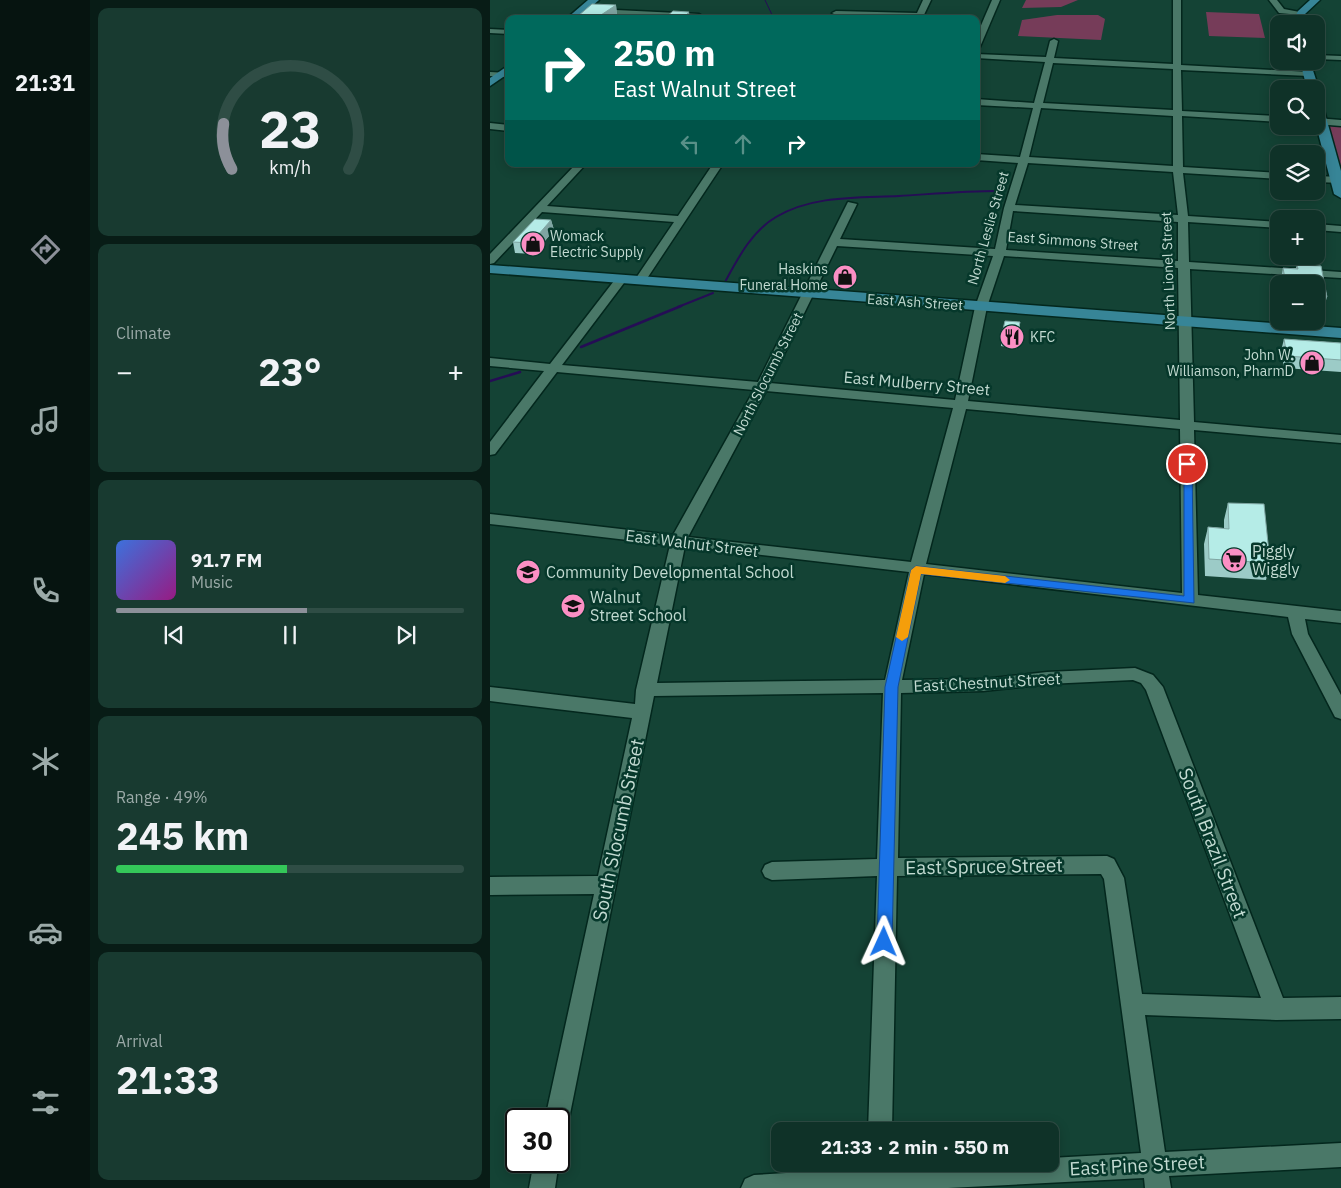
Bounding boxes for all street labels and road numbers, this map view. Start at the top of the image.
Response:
street label: North Leslie Street [963,169,1013,287]
street label: North Lionel Street [1157,211,1179,331]
street label: East Simmons Street [1007,227,1139,255]
street label: East Ash Street [866,290,964,314]
street label: North Slocumb Street [729,309,807,439]
street label: East Mulberry Street [843,367,991,399]
street label: East Walnut Street [625,525,759,561]
street label: East Chestnut Street [913,668,1061,696]
street label: South Slocumb Street [587,737,649,923]
street label: South Brazil Street [1173,764,1253,922]
street label: East Spruce Street [905,853,1063,879]
street label: East Pine Street [1069,1149,1205,1181]

